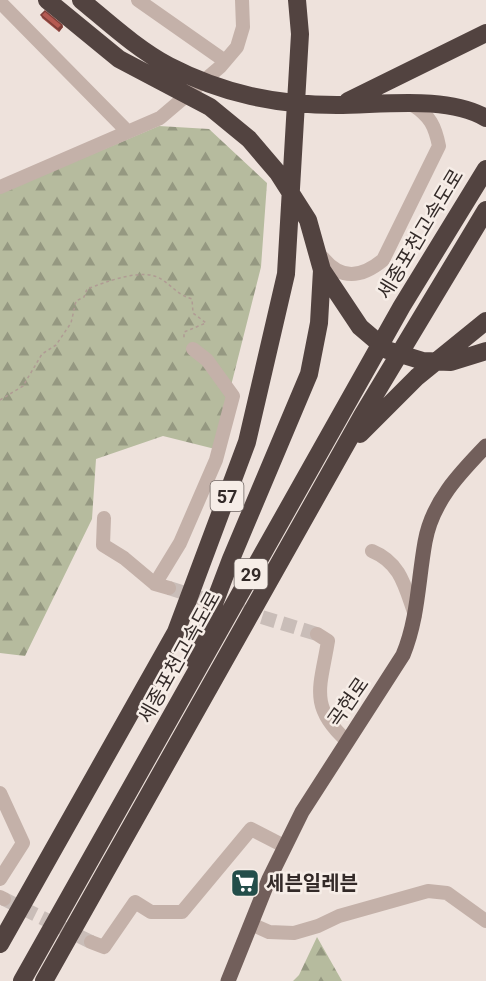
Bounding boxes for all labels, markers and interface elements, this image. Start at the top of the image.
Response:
street label: 세종포천고속도로 [372,165,468,303]
road number: 57 [210,481,244,511]
road number: 29 [234,559,268,589]
street label: 세종포천고속도로 [133,587,225,727]
street label: 곡현로 [322,673,374,731]
supermarket icon: 세븐일레븐 [229,867,261,899]
place label: 세븐일레븐 [266,871,358,895]

